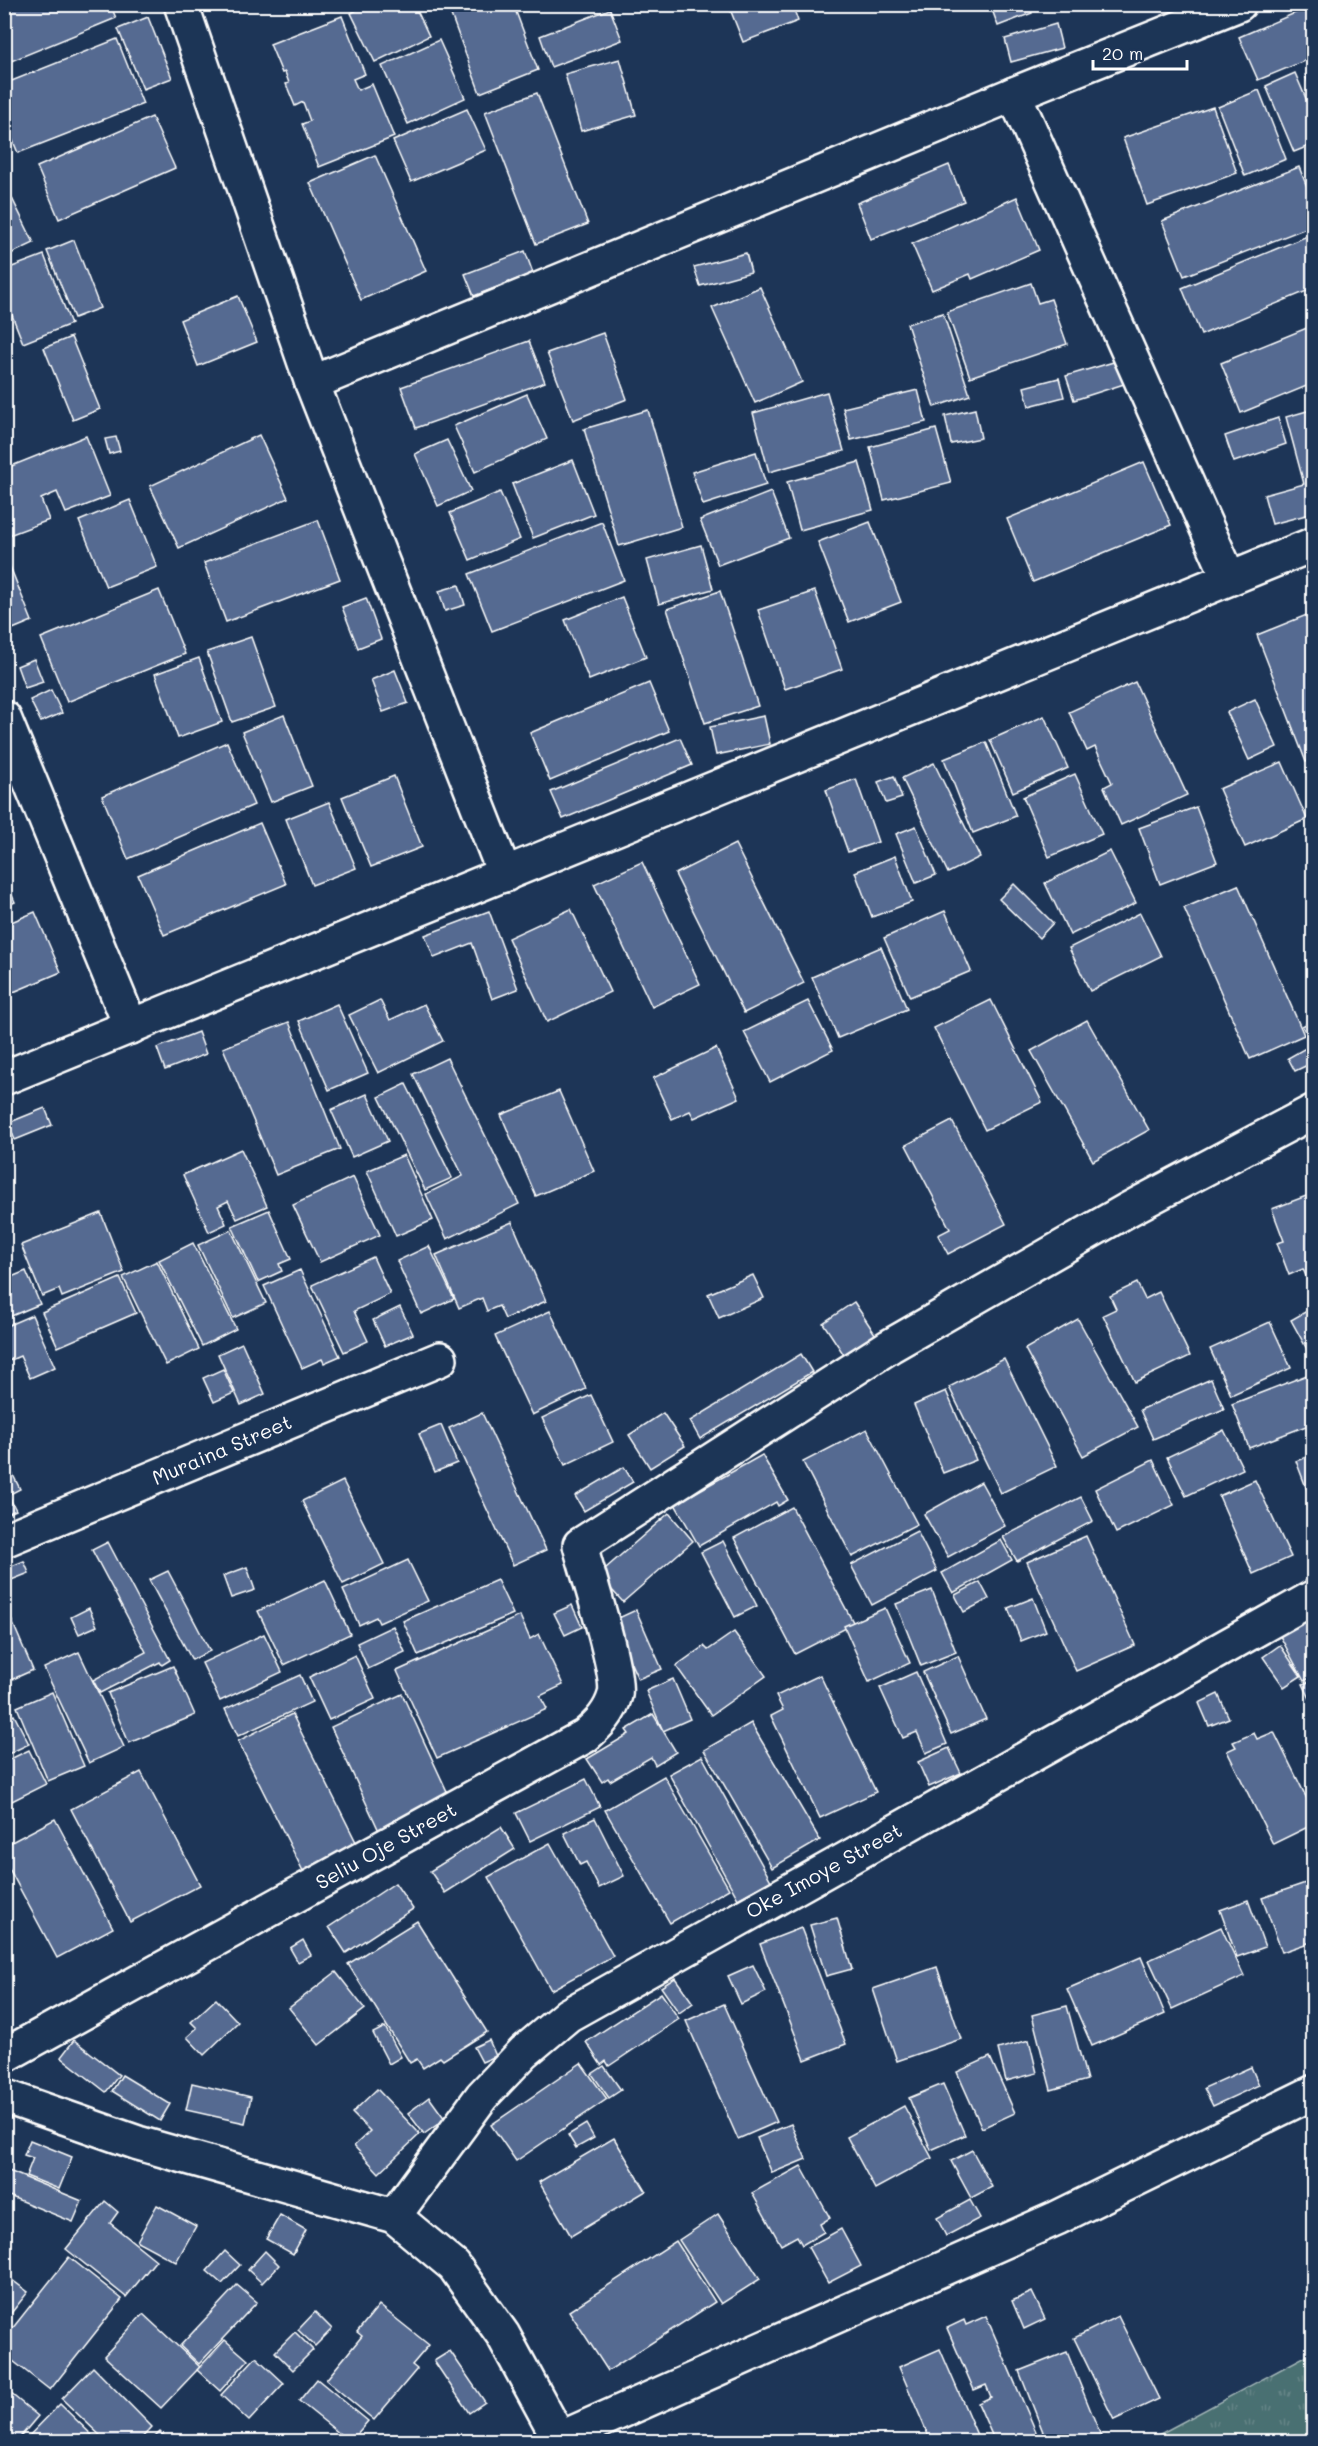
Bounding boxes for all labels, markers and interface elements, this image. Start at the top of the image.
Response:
scale bar [1093,33,1188,71]
text: 20 m [1102,41,1143,65]
street label: Muraina Street [148,1408,295,1490]
street label: Seliu Oje Street [311,1796,461,1895]
street label: Oke Imoye Street [741,1816,906,1924]

